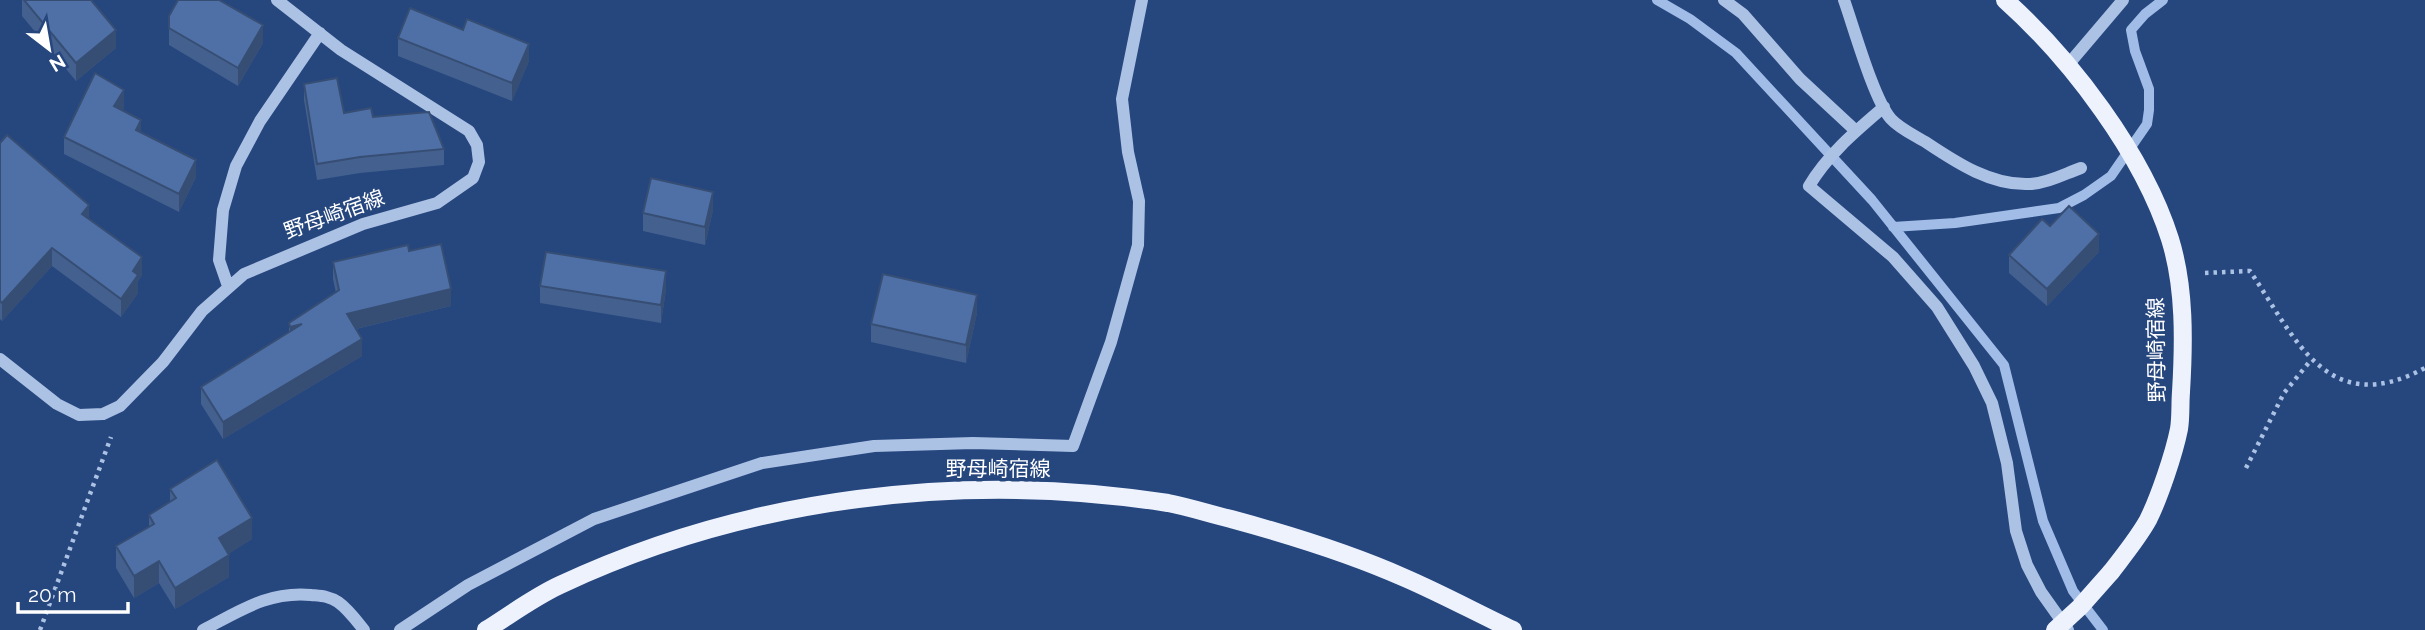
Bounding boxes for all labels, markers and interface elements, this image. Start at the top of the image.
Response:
north arrow [14,14,84,84]
text: N [46,50,70,77]
street label: 野母崎宿線 [280,184,388,244]
street label: 野母崎宿線 [2143,297,2169,403]
street label: 野母崎宿線 [946,456,1051,481]
scale bar [18,570,128,614]
text: 20 m [28,582,76,607]

